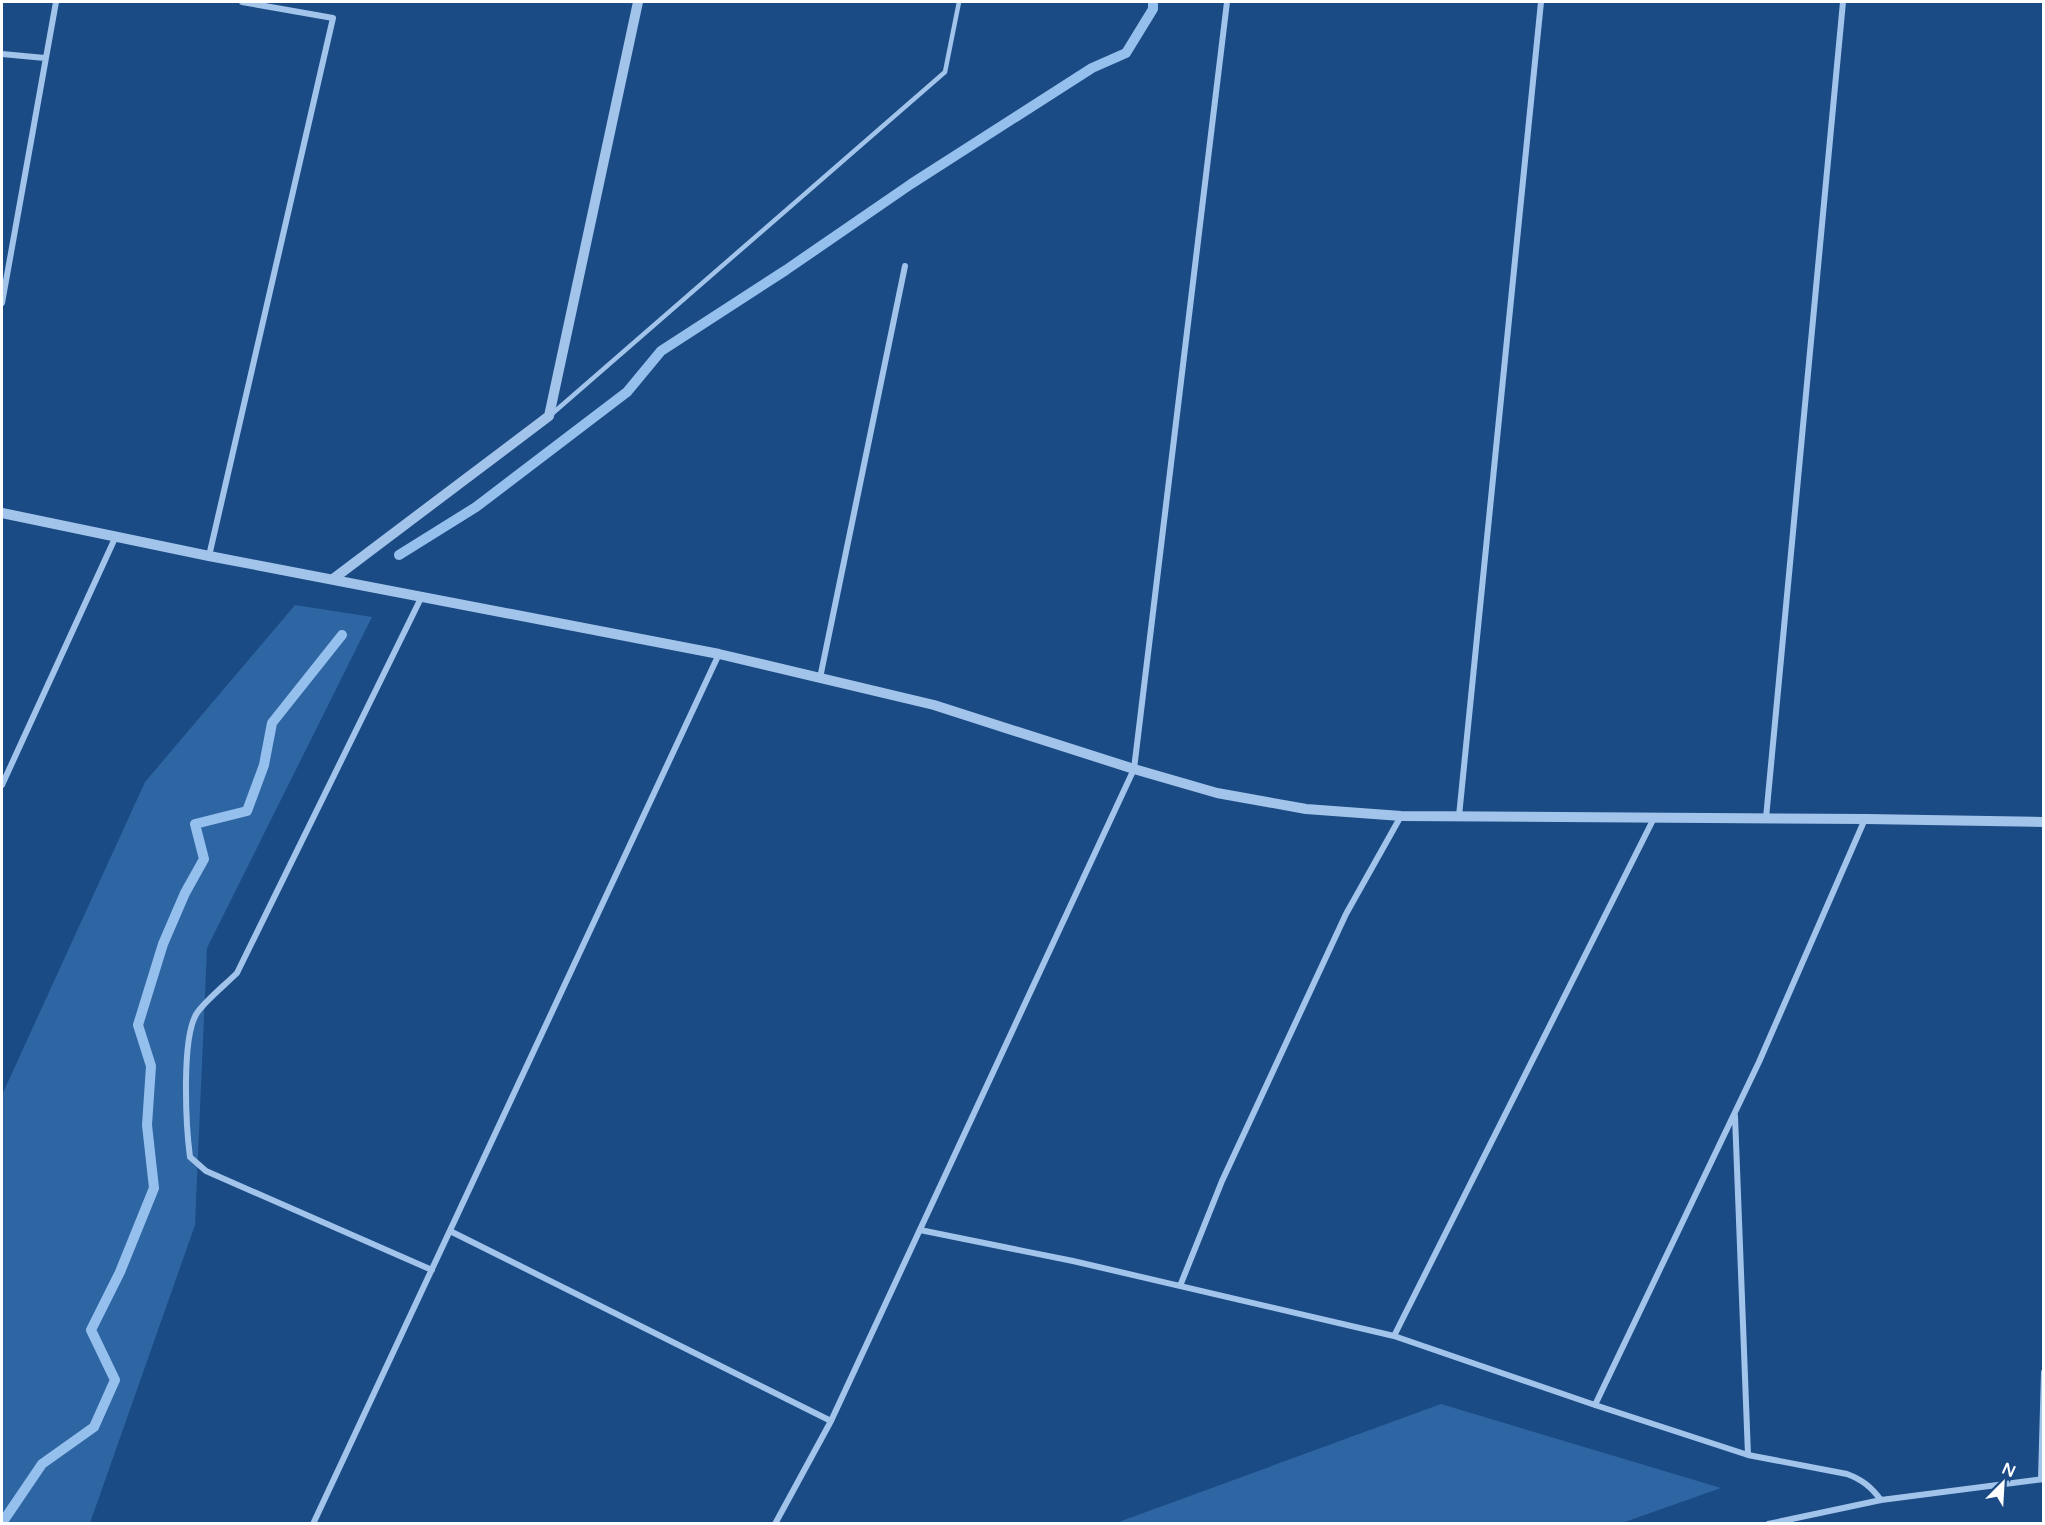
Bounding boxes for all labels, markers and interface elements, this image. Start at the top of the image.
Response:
north arrow [1973,1453,2033,1513]
text: N [1999,1458,2019,1482]

